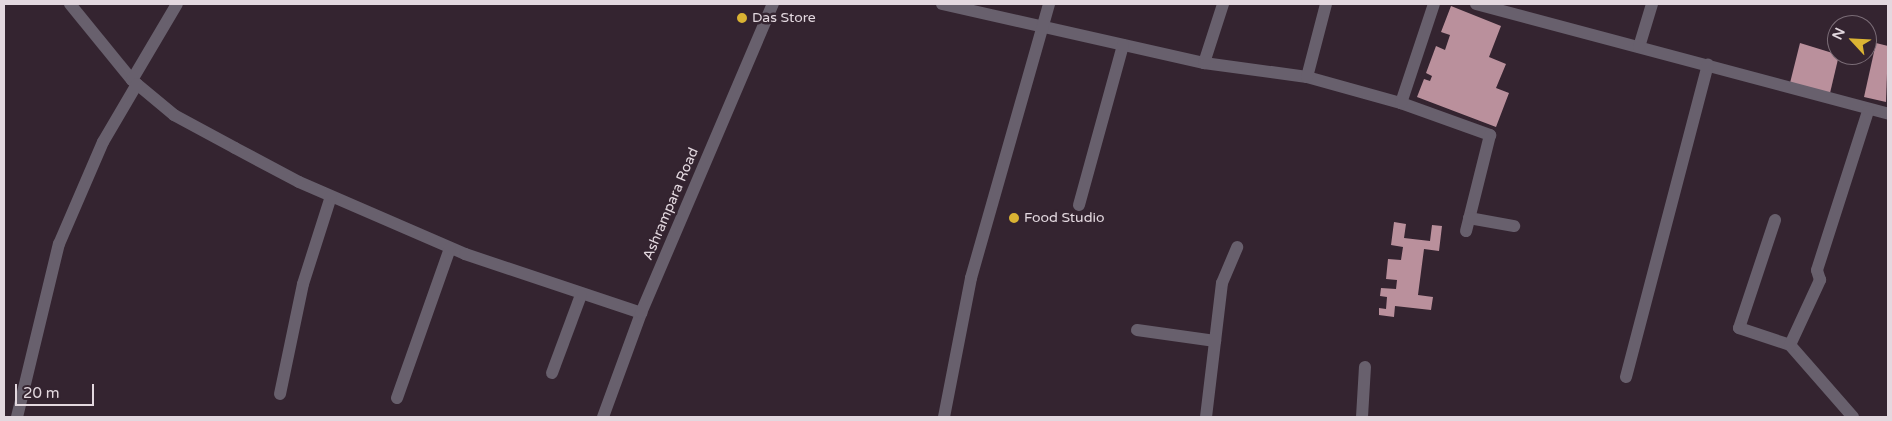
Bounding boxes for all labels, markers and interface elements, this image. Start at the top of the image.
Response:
place label: Das Store [752,10,816,26]
marker: Das Store [736,12,748,24]
north arrow [1827,15,1877,65]
text: N [1829,25,1849,43]
street label: Ashrampara Road [640,145,702,263]
place label: Food Studio [1024,210,1104,226]
marker: Food Studio [1008,212,1020,224]
scale bar [18,374,96,406]
text: 20 m [23,384,60,402]

